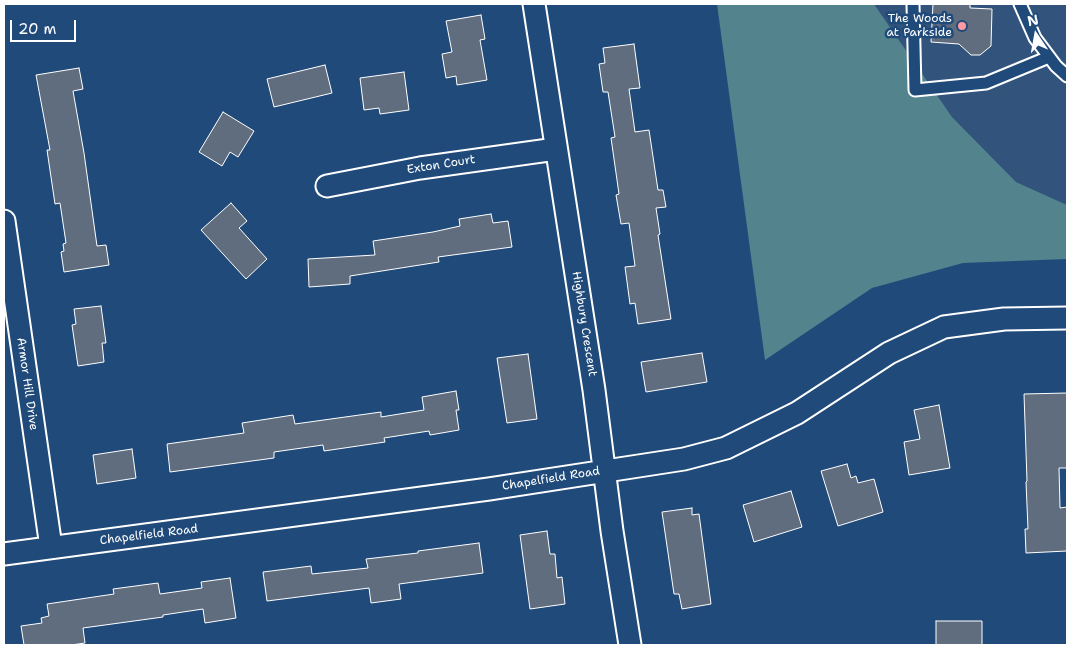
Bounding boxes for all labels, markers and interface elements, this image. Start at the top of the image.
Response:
scale bar [12,10,79,42]
north arrow [1011,10,1061,60]
text: N [1026,10,1040,30]
place label: The Woods at Parkside [887,12,952,40]
text: 20 m [18,19,57,39]
marker: The Woods at Parkside [956,20,968,32]
street label: Exton Court [406,152,476,178]
street label: Highbury Crescent [569,270,599,378]
street label: Armor Hill Drive [13,337,41,431]
street label: Chapelfield Road [501,464,601,494]
street label: Chapelfield Road [99,522,199,548]

